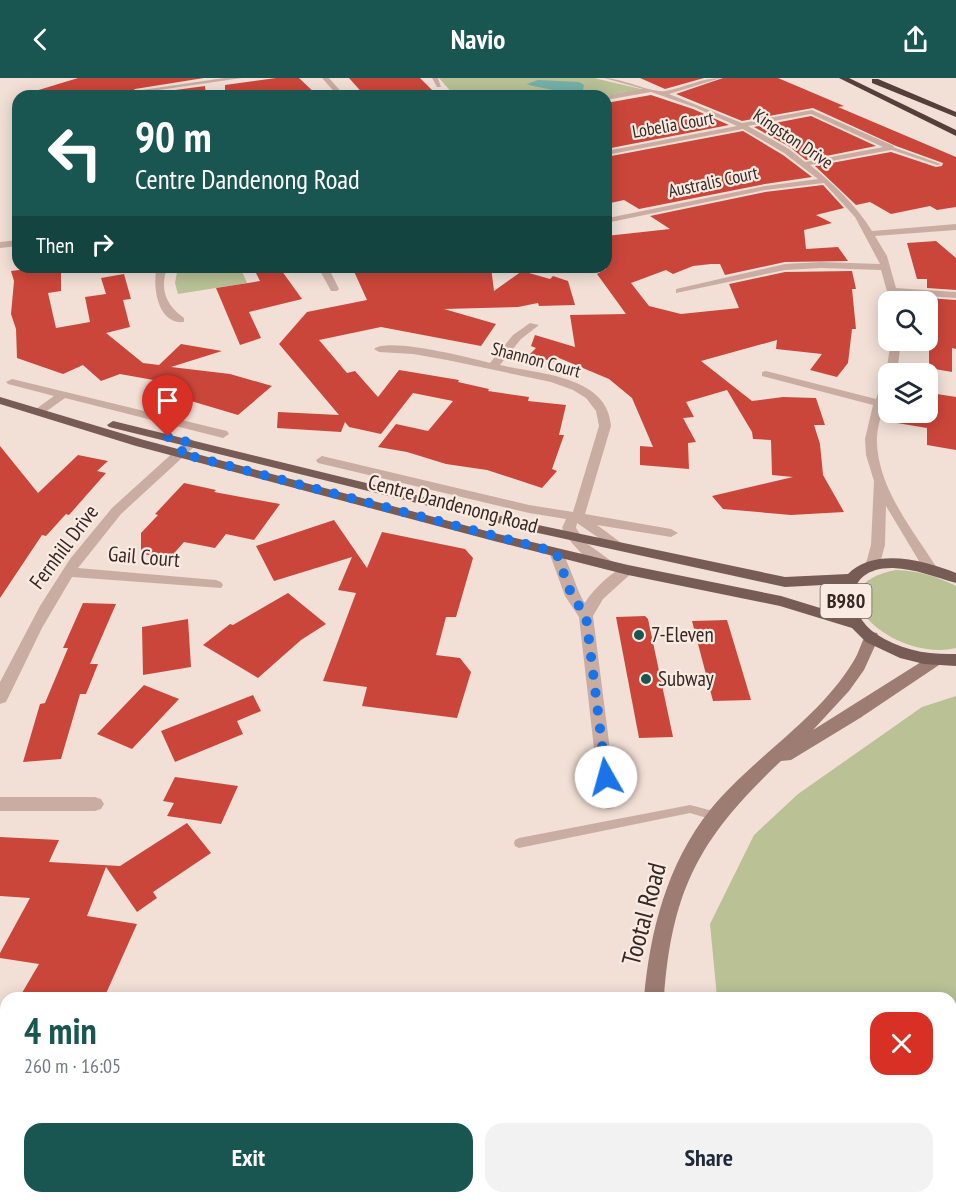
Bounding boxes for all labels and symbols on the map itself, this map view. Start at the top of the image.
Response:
street label: Kingston Drive [749,103,838,174]
street label: Lobelia Court [630,106,716,143]
street label: Australis Court [666,161,760,202]
street label: Shannon Court [489,337,583,383]
pin [142,375,193,437]
street label: Centre Dandenong Road [365,468,541,539]
street label: Fernhill Drive [23,499,104,594]
street label: Gail Court [107,540,181,573]
road number: B980 [820,584,872,618]
place label: 7-Eleven [651,621,714,648]
marker: 7-Eleven [632,628,646,642]
place label: Subway [658,665,714,692]
marker: Subway [639,672,653,686]
position arrow [574,745,638,809]
street label: Tootal Road [614,859,673,969]

